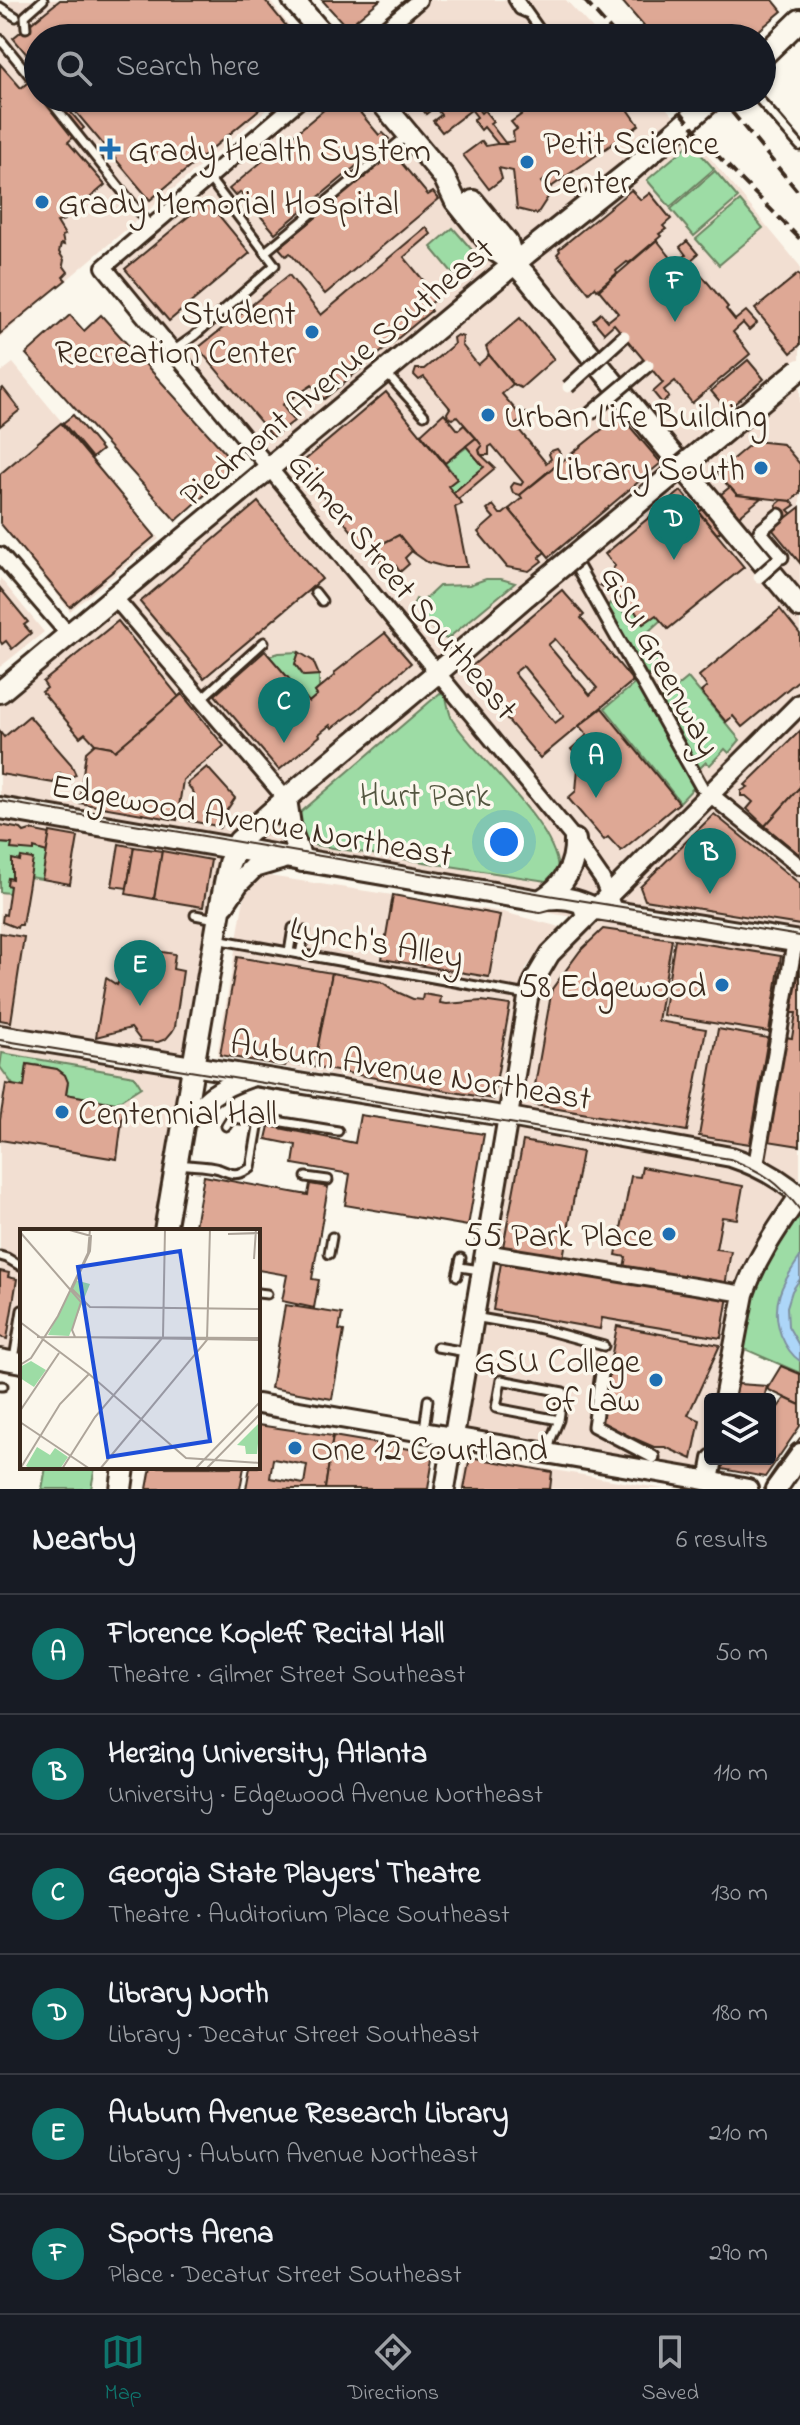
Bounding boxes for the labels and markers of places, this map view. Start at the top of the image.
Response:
place label: Petit Science Center [543,121,719,210]
place label: Grady Health System [128,128,431,178]
marker: Grady Health System [99,138,121,160]
marker: Petit Science Center [518,153,536,171]
place label: Grady Memorial Hospital [58,181,399,231]
marker: Grady Memorial Hospital [33,193,51,211]
pin: F [649,256,701,322]
place label: Student Recreation Center [54,291,296,380]
marker: Student Recreation Center [303,323,321,341]
place label: Urban Life Building [504,394,767,444]
marker: Urban Life Building [479,406,497,424]
place label: Library South [555,447,745,497]
marker: Library South [752,459,770,477]
pin: D [648,494,700,560]
pin: C [258,677,310,743]
pin: A [570,732,622,798]
pin: B [684,828,736,894]
pin: E [114,940,166,1006]
place label: 58 Edgewood [519,964,706,1014]
marker: 58 Edgewood [713,976,731,994]
place label: Centennial Hall [78,1091,277,1141]
marker: Centennial Hall [53,1103,71,1121]
place label: 55 Park Place [464,1213,654,1263]
marker: 55 Park Place [660,1225,678,1243]
place label: GSU College of Law [474,1339,641,1428]
marker: GSU College of Law [647,1371,665,1389]
place label: One 12 Courtland [311,1427,548,1477]
marker: One 12 Courtland [286,1439,304,1457]

